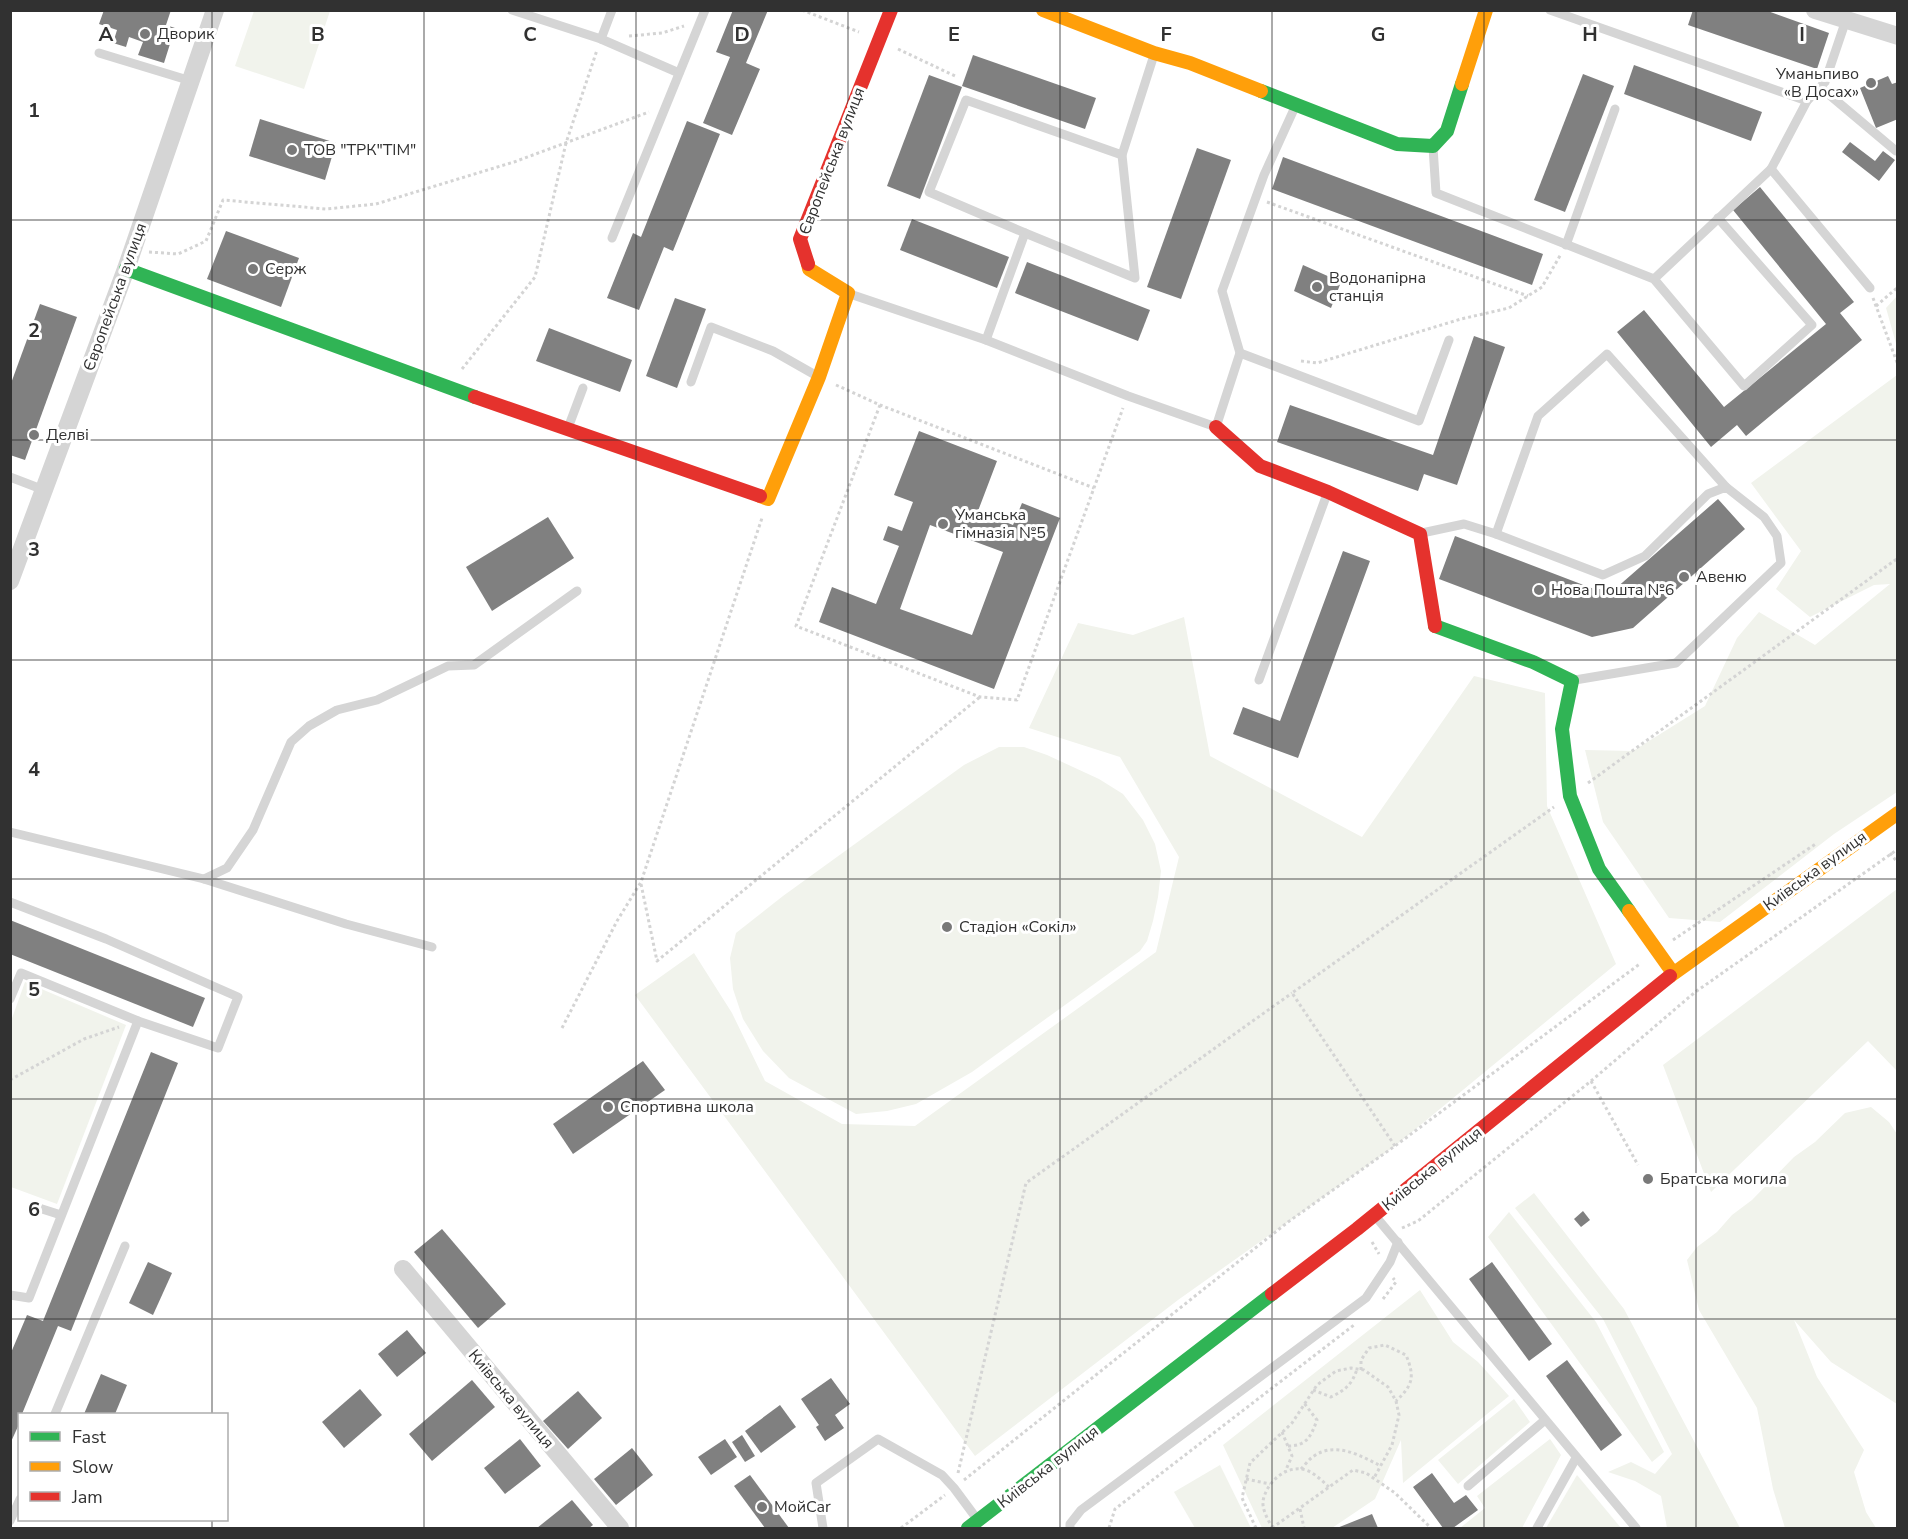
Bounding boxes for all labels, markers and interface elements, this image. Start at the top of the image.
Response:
text: A [99,21,114,48]
text: B [311,21,325,48]
text: C [523,21,537,48]
text: D [734,21,750,48]
text: E [948,21,960,48]
text: F [1160,21,1172,48]
text: G [1371,21,1385,48]
text: H [1582,21,1598,48]
text: I [1799,21,1805,48]
place label: Дворик [157,23,215,45]
marker: Дворик [138,27,152,41]
place label: Уманьпиво «В Досах» [1775,63,1859,103]
marker: Уманьпиво «В Досах» [1864,76,1878,90]
street label: Європейська вулиця [794,84,870,238]
text: 1 [28,97,40,124]
place label: ТОВ "ТРК"ТІМ" [304,139,416,161]
marker: ТОВ "ТРК"ТІМ" [285,143,299,157]
street label: Європейська вулиця [78,220,152,374]
place label: Серж [265,258,307,280]
marker: Серж [246,262,260,276]
place label: Водонапірна станція [1329,267,1426,307]
marker: Водонапірна станція [1310,280,1324,294]
text: 2 [28,317,40,344]
place label: Делві [46,424,89,446]
marker: Делві [27,428,41,442]
place label: Уманська гімназія №5 [954,504,1046,544]
marker: Уманська гімназія №5 [936,517,950,531]
text: 3 [28,536,40,563]
place label: Авеню [1696,566,1747,588]
marker: Авеню [1677,570,1691,584]
place label: Нова Пошта №6 [1551,579,1674,601]
marker: Нова Пошта №6 [1532,583,1546,597]
text: 4 [28,756,40,783]
street label: Київська вулиця [1759,826,1871,916]
place label: Стадіон «Сокіл» [959,916,1077,938]
marker: Стадіон «Сокіл» [940,920,954,934]
text: 5 [28,976,40,1003]
place label: Спортивна школа [620,1096,754,1118]
marker: Спортивна школа [601,1100,615,1114]
street label: Київська вулиця [1377,1122,1487,1216]
place label: Братська могила [1660,1168,1787,1190]
marker: Братська могила [1641,1172,1655,1186]
text: 6 [28,1196,40,1223]
street label: Київська вулиця [463,1345,559,1453]
legend [18,1413,228,1521]
street label: Київська вулиця [993,1420,1103,1514]
text: Fast [72,1425,107,1449]
text: Slow [72,1455,113,1479]
text: Jam [71,1485,103,1509]
place label: МойCar [774,1496,831,1518]
marker: МойCar [755,1500,769,1514]

